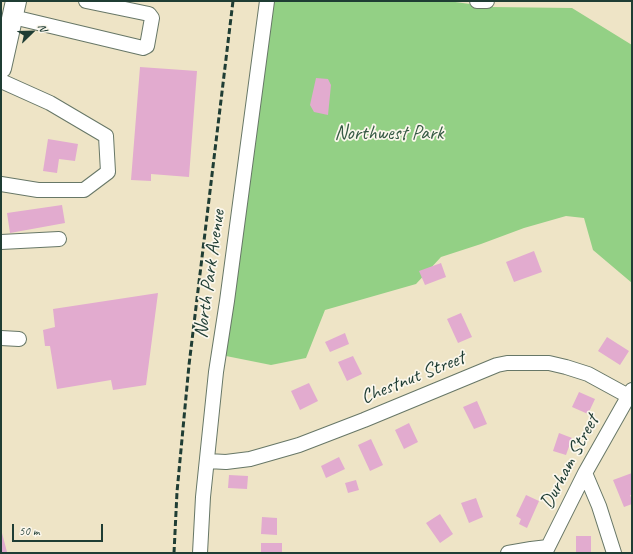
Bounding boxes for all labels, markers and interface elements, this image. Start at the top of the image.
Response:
north arrow [12,12,52,52]
text: N [35,21,51,33]
park label: Northwest Park [335,122,443,146]
street label: North Park Avenue [189,208,231,340]
street label: Chestnut Street [357,346,469,410]
street label: Durham Street [535,411,605,513]
scale bar [14,516,105,542]
text: 50 m [19,523,39,539]

